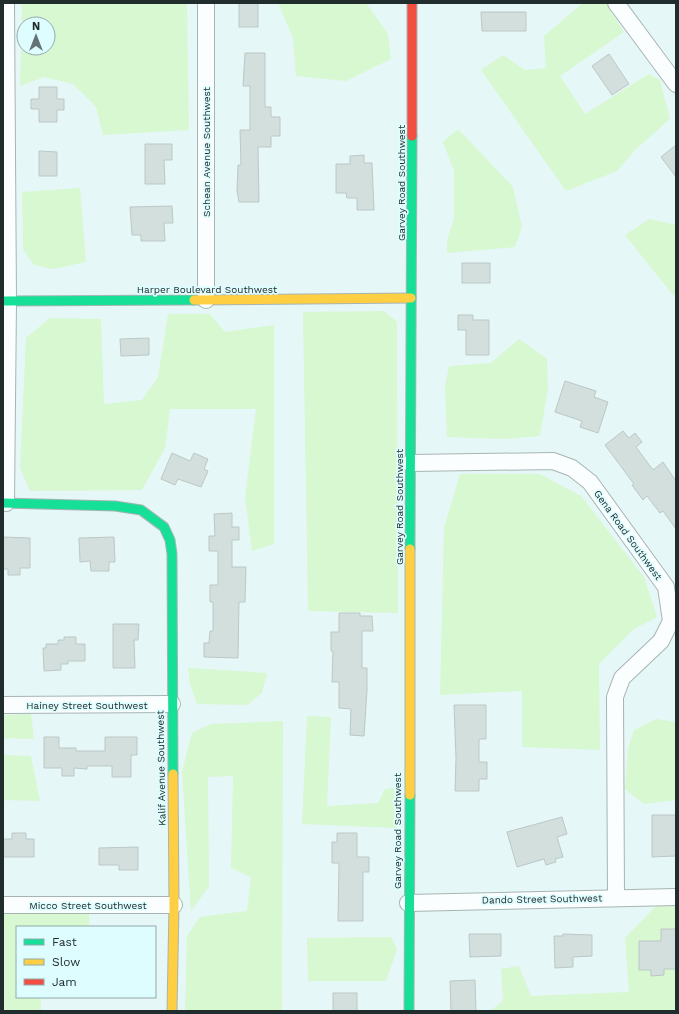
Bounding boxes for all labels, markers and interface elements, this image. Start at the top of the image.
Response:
north arrow [16,16,56,56]
text: N [32,20,40,33]
street label: Schean Avenue Southwest [201,86,212,217]
street label: Garvey Road Southwest [396,124,407,241]
street label: Harper Boulevard Southwest [137,284,278,295]
street label: Garvey Road Southwest [394,448,405,565]
street label: Gena Road Southwest [592,488,665,583]
street label: Hainey Street Southwest [26,700,149,711]
street label: Kalif Avenue Southwest [154,709,168,826]
street label: Garvey Road Southwest [392,772,403,889]
street label: Dando Street Southwest [482,892,603,906]
street label: Micco Street Southwest [29,900,148,911]
legend [16,926,156,998]
text: Fast [52,935,77,949]
text: Slow [52,955,80,969]
text: Jam [52,975,77,989]

